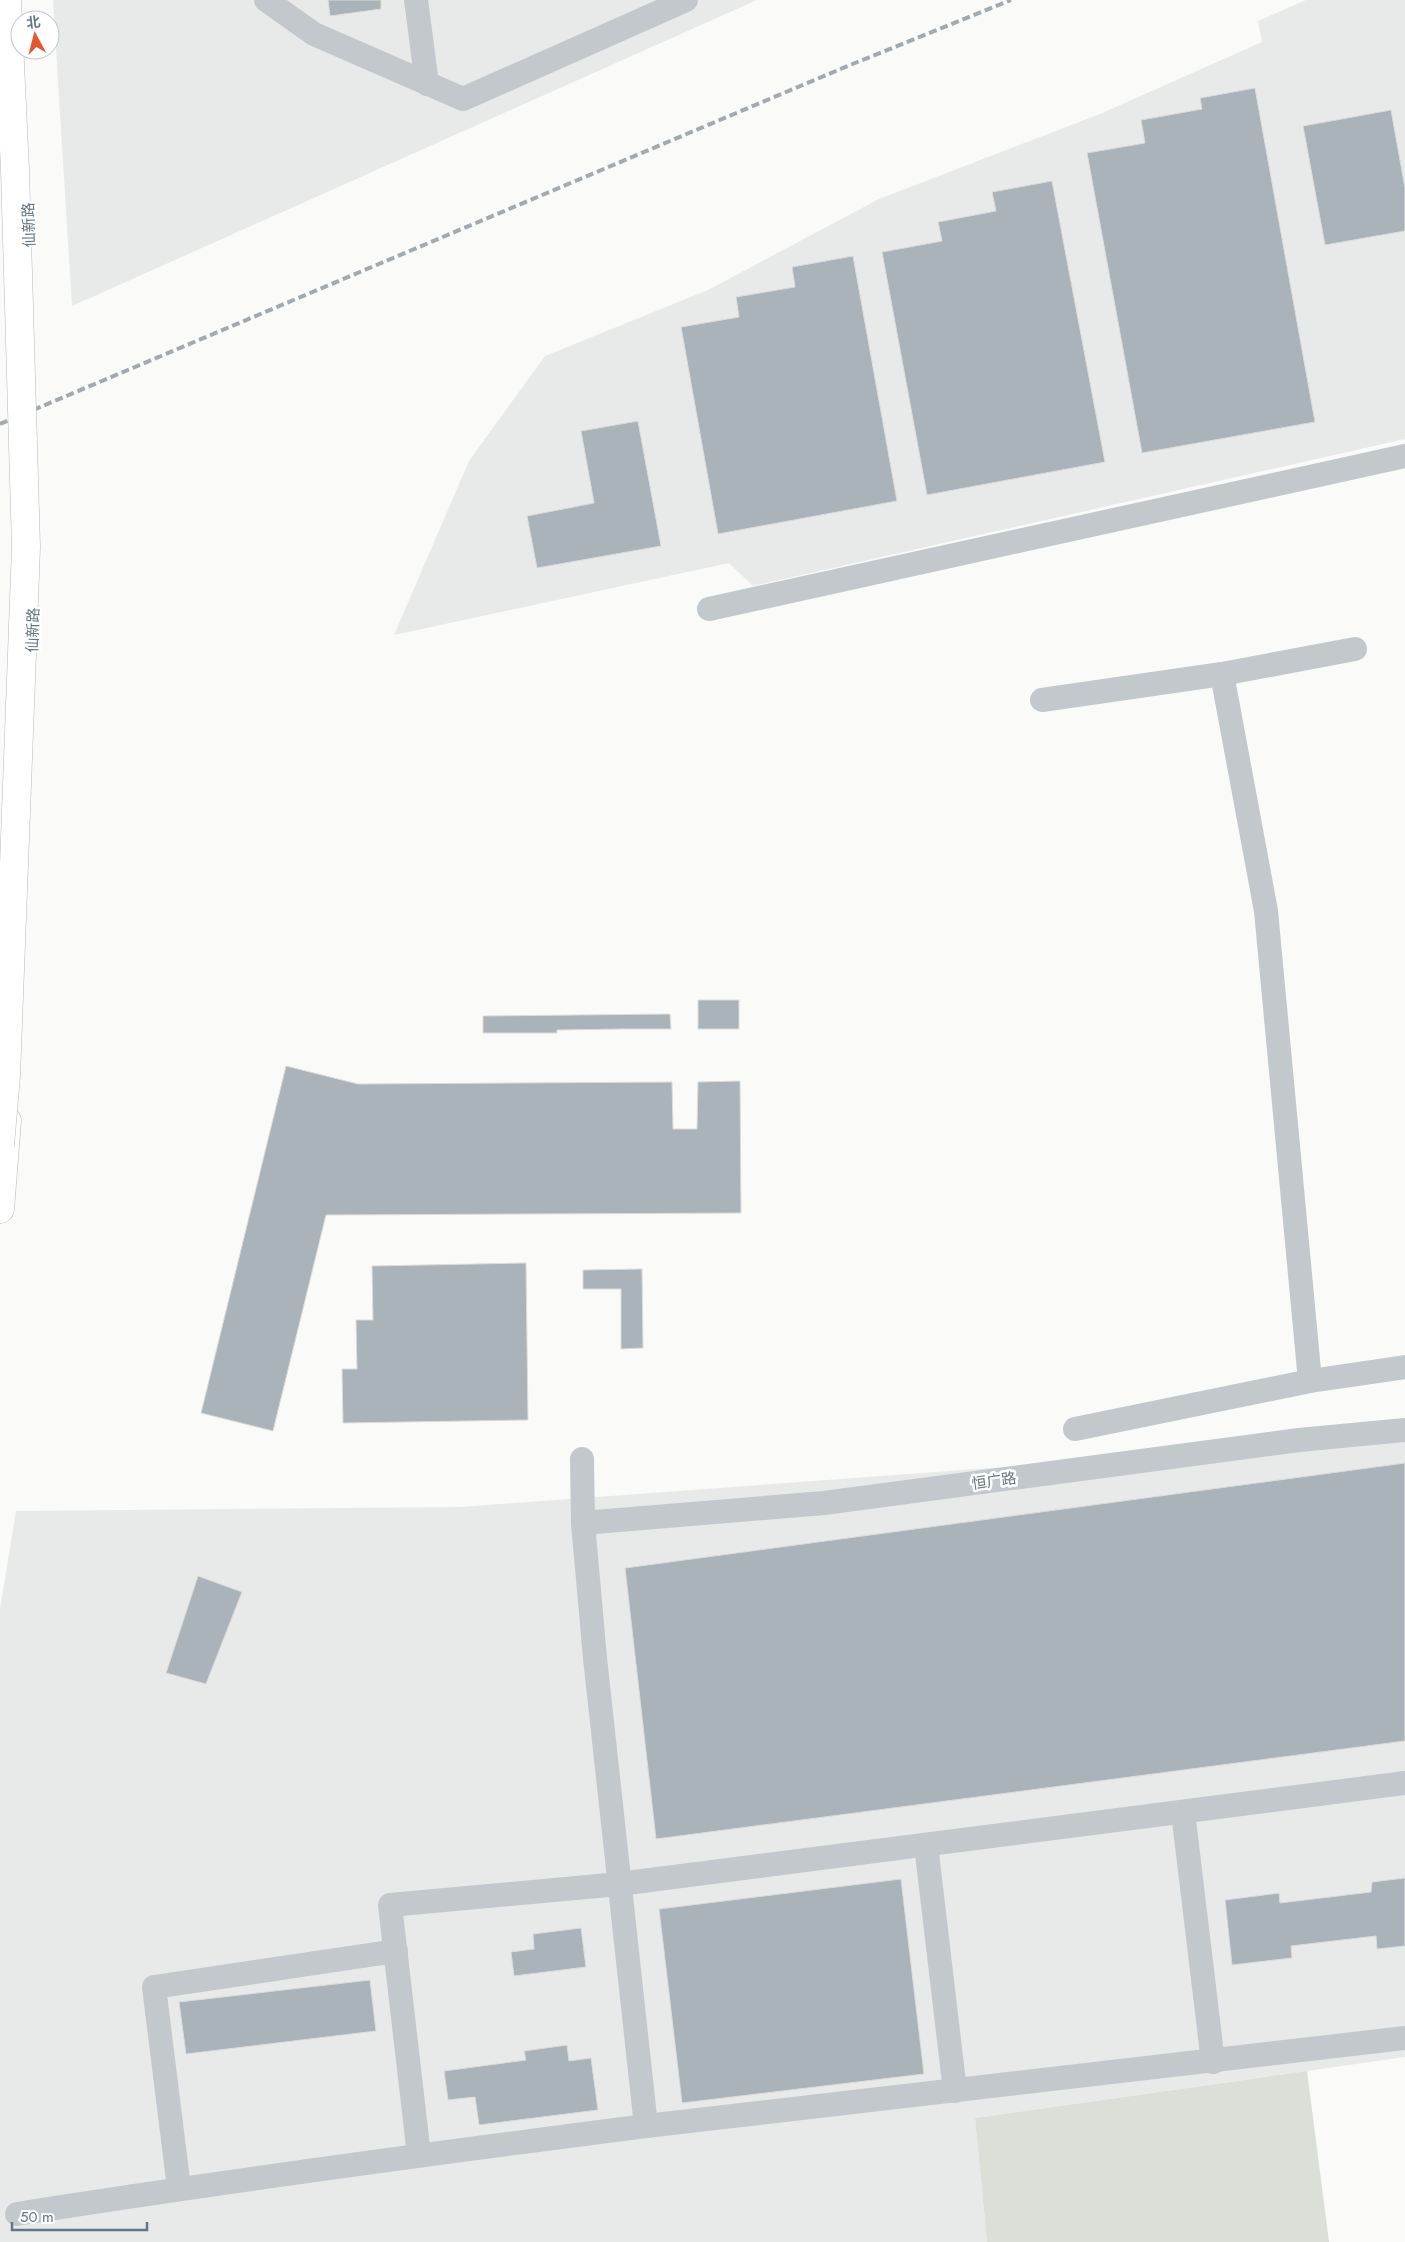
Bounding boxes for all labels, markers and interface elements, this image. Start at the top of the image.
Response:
north arrow [10,10,60,60]
text: 北 [25,11,42,33]
street label: 仙新路 [17,202,41,248]
street label: 仙新路 [21,607,45,653]
street label: 恒广路 [970,1467,1018,1495]
scale bar [12,2200,148,2232]
text: 50 m [20,2206,54,2228]

